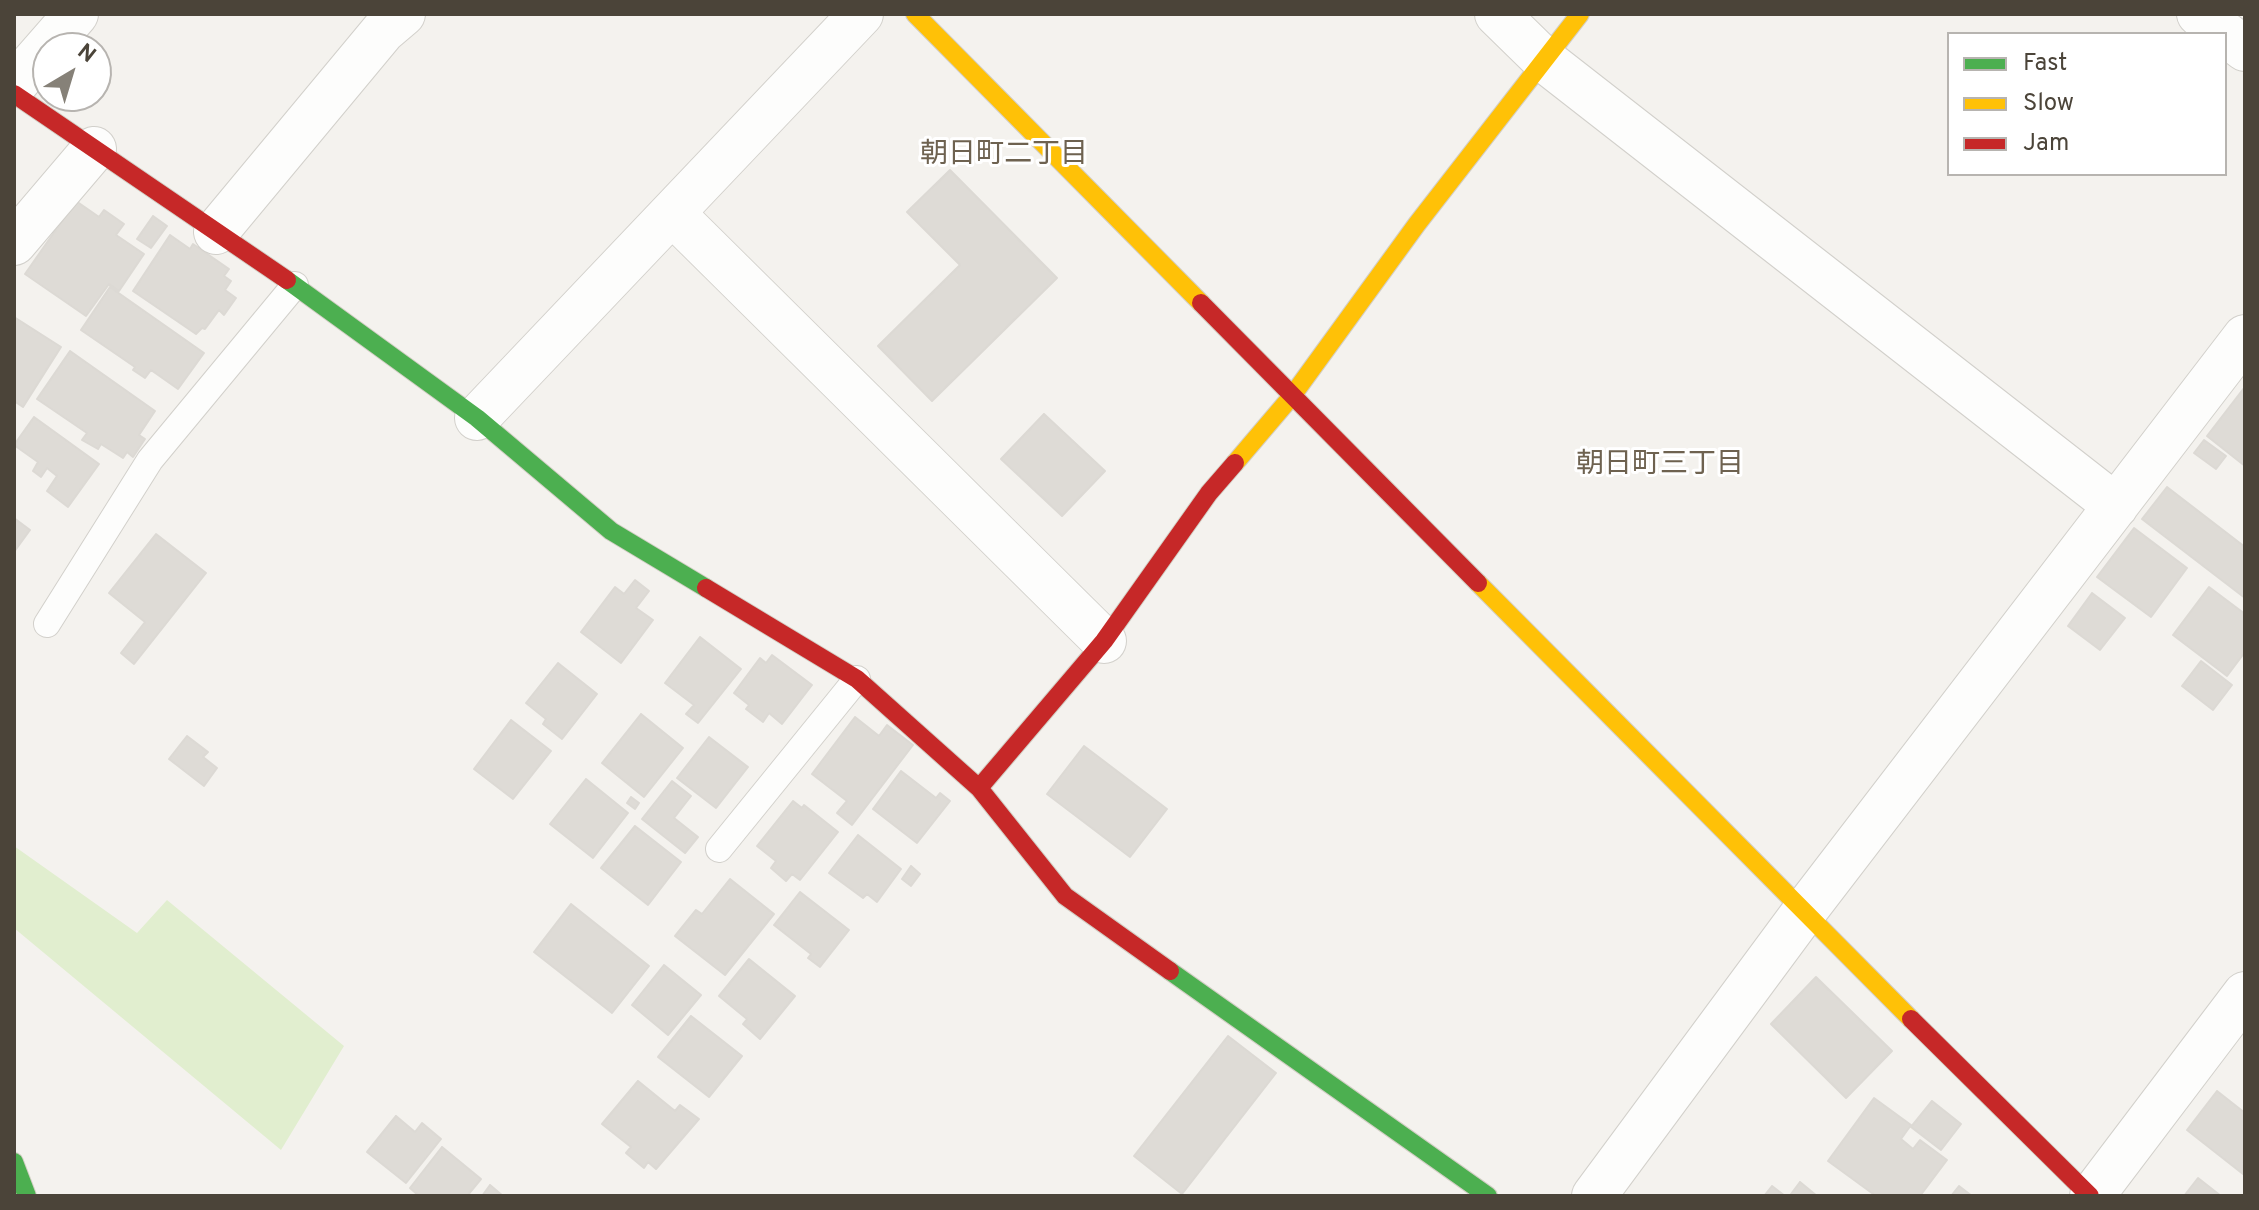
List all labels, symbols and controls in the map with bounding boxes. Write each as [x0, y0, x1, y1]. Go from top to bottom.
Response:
north arrow [32, 32, 112, 112]
legend [1947, 32, 2227, 176]
text: N [71, 39, 100, 70]
text: Fast [2023, 49, 2067, 79]
text: Slow [2023, 89, 2074, 119]
text: Jam [2023, 129, 2069, 159]
district label: 朝日町二丁目 [920, 139, 1088, 173]
district label: 朝日町三丁目 [1576, 449, 1744, 483]

